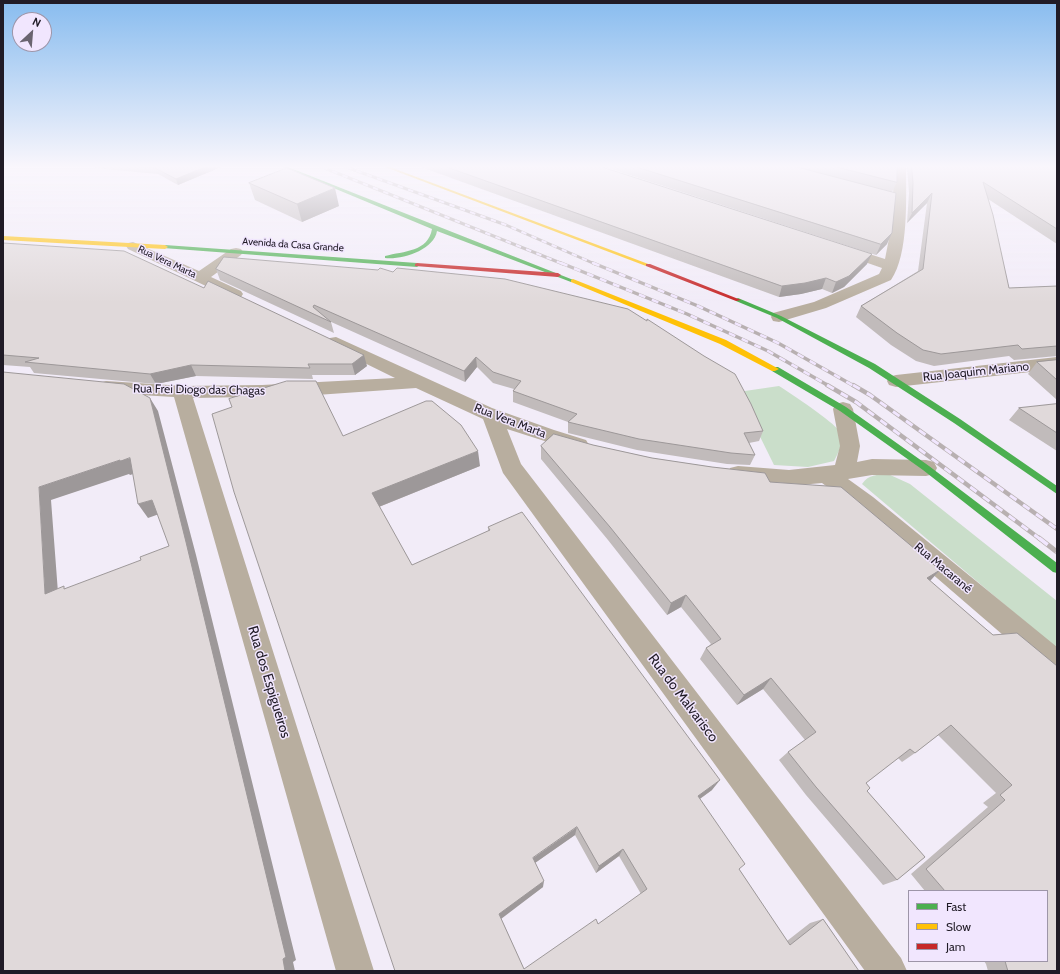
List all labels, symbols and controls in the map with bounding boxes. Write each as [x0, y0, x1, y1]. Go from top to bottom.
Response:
north arrow [12, 12, 52, 52]
text: N [30, 14, 43, 30]
street label: Avenida da Casa Grande [242, 235, 344, 255]
street label: Rua Vera Marta [136, 243, 198, 281]
street label: Rua Joaquim Mariano [922, 359, 1030, 385]
street label: Rua Frei Diogo das Chagas [133, 382, 265, 398]
street label: Rua Vera Marta [472, 401, 548, 441]
street label: Rua Macarané [911, 540, 975, 596]
street label: Rua dos Espigueiros [244, 624, 294, 740]
street label: Rua do Malvarisco [644, 651, 722, 745]
legend [908, 890, 1048, 962]
text: Fast [946, 899, 966, 914]
text: Slow [946, 919, 971, 934]
text: Jam [946, 939, 965, 954]

